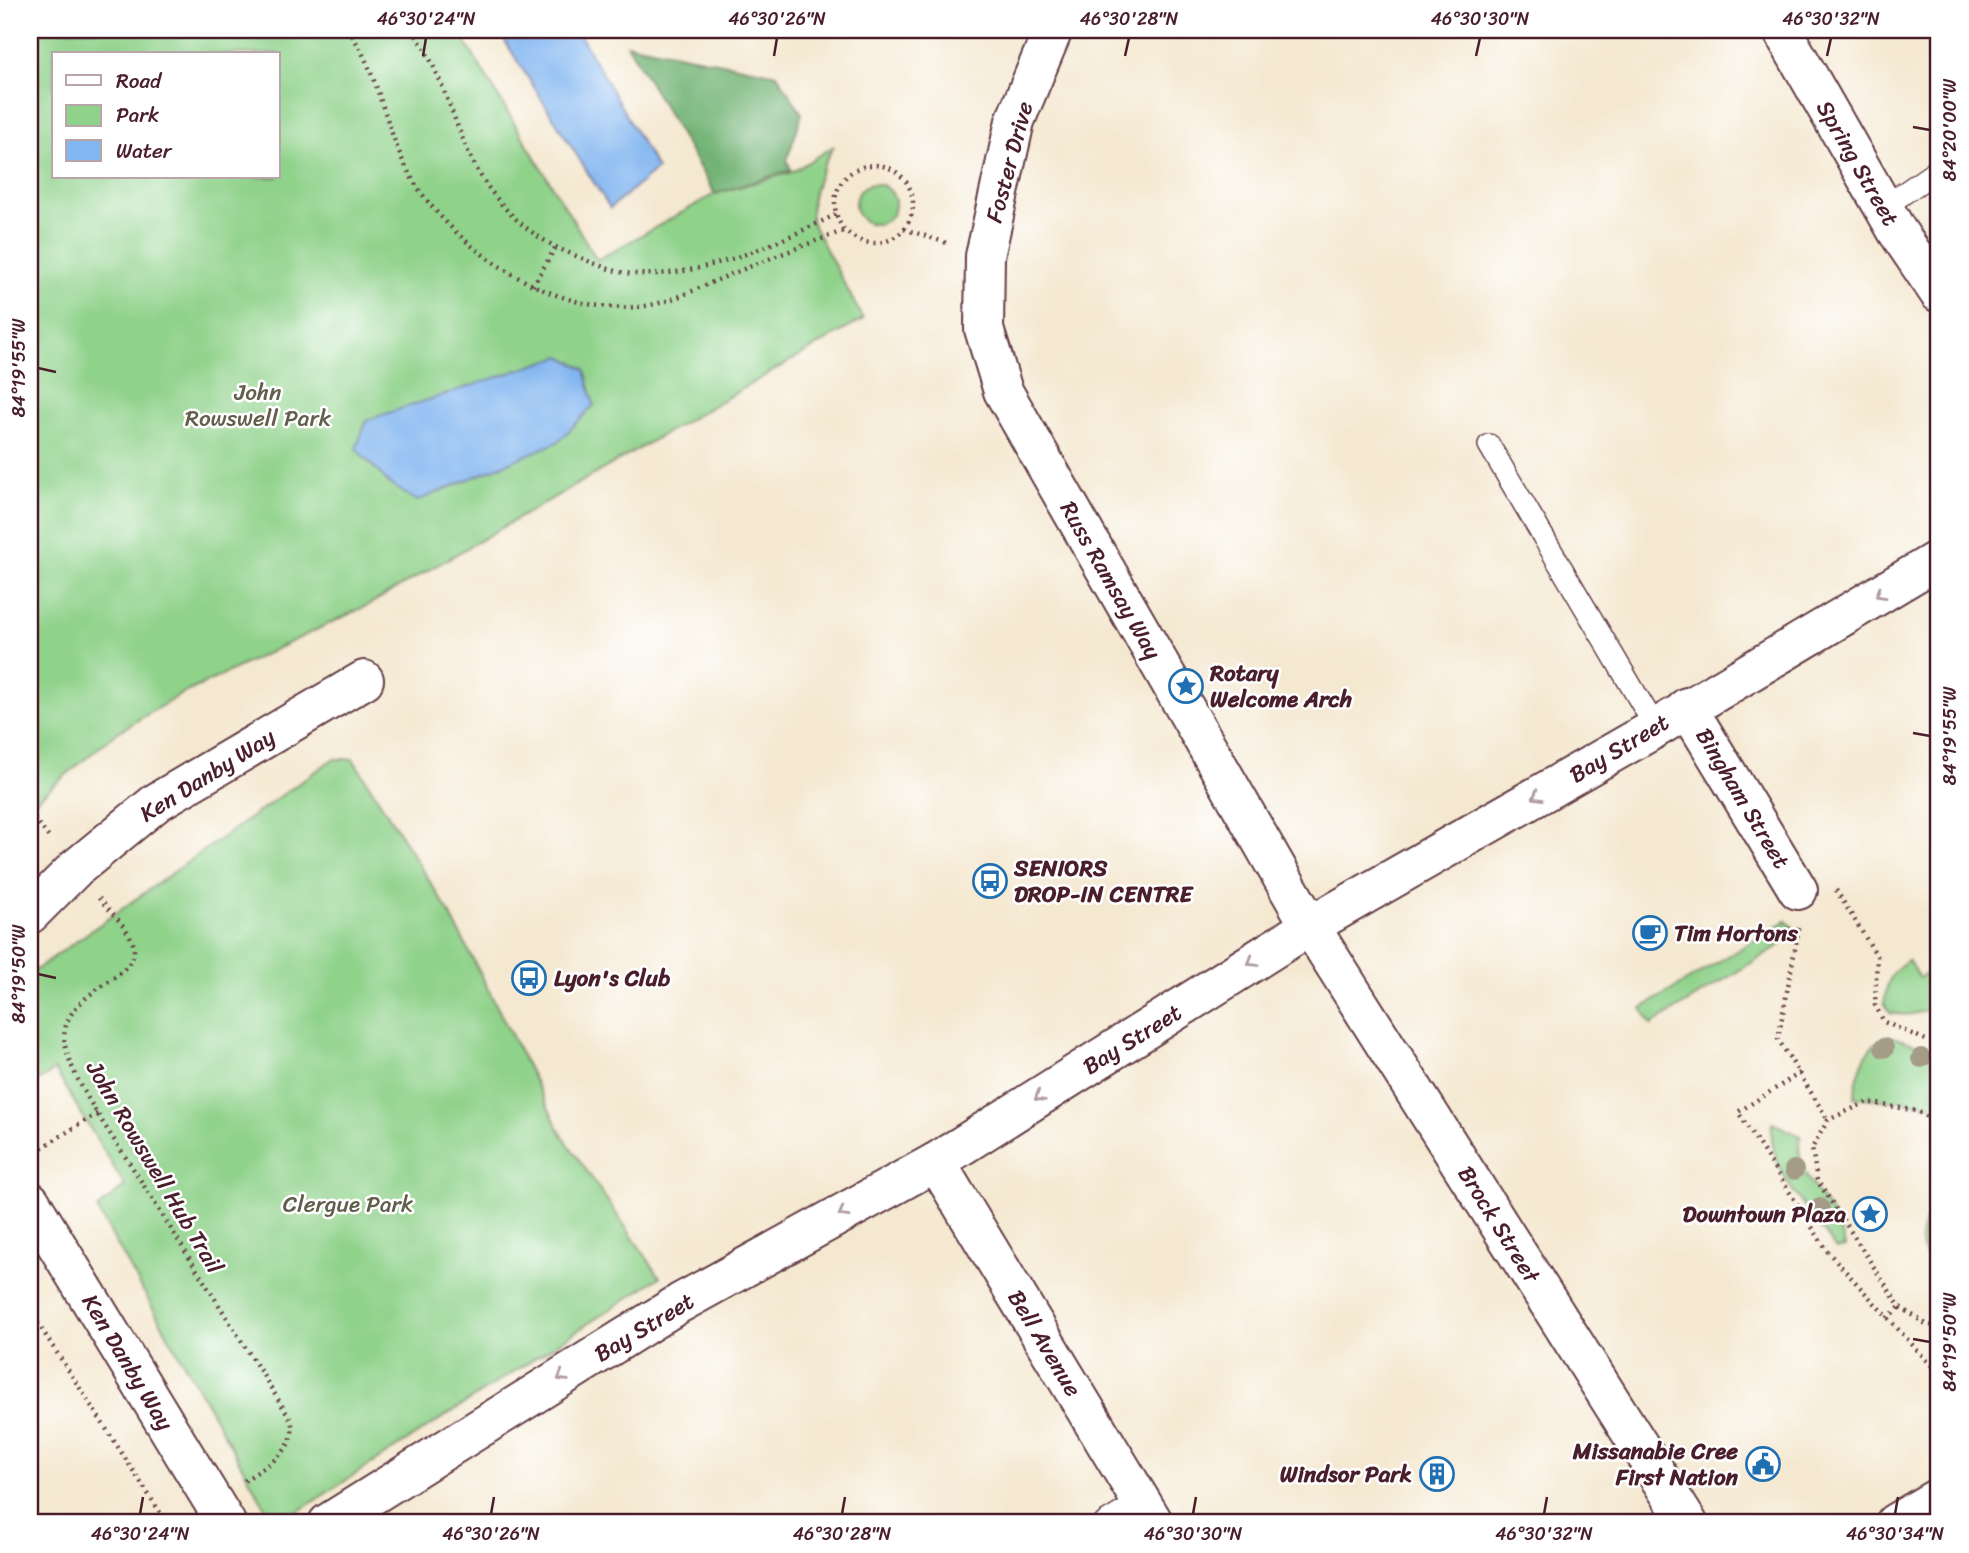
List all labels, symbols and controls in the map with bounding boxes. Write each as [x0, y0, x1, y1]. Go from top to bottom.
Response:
text: 46°30'24"N [377, 3, 476, 35]
text: 46°30'26"N [728, 3, 826, 35]
text: 46°30'28"N [1080, 3, 1179, 35]
text: 46°30'30"N [1431, 3, 1530, 35]
text: 46°30'32"N [1782, 3, 1880, 35]
legend [52, 52, 280, 178]
text: Road [116, 62, 163, 100]
text: 84°20'00"W [1934, 78, 1966, 181]
street label: Spring Street [1805, 92, 1910, 234]
text: Park [116, 96, 159, 134]
street label: Foster Drive [974, 97, 1045, 227]
text: Water [116, 132, 173, 170]
text: 84°19'55"W [3, 318, 35, 417]
park label: John Rowswell Park [185, 372, 332, 439]
street label: Russ Ramsay Way [1048, 493, 1173, 668]
one-way arrow [1875, 585, 1888, 598]
place label: Rotary Welcome Arch [1209, 653, 1352, 720]
place icon: Rotary Welcome Arch [1167, 667, 1205, 705]
text: 84°19'55"W [1934, 686, 1966, 785]
street label: Bay Street [1561, 702, 1677, 795]
street label: Ken Danby Way [131, 717, 283, 834]
street label: Bingham Street [1684, 720, 1801, 877]
one-way arrow [1531, 788, 1544, 801]
place label: SENIORS DROP-IN CENTRE [1013, 848, 1195, 915]
bus stop icon: SENIORS DROP-IN CENTRE [971, 862, 1009, 900]
place label: Tim Hortons [1674, 913, 1798, 954]
cafe icon: Tim Hortons [1631, 914, 1669, 952]
text: 84°19'50"W [3, 923, 35, 1024]
one-way arrow [1247, 954, 1260, 967]
place label: Lyon's Club [554, 958, 670, 999]
bus stop icon: Lyon's Club [510, 959, 548, 997]
street label: Bay Street [1074, 993, 1190, 1086]
street label: John Rowswell Hub Trail [74, 1052, 235, 1282]
one-way arrow [1034, 1089, 1047, 1102]
street label: Brock Street [1446, 1157, 1552, 1293]
park label: Clergue Park [283, 1184, 413, 1225]
place label: Downtown Plaza [1683, 1194, 1846, 1235]
place icon: Downtown Plaza [1851, 1195, 1889, 1233]
one-way arrow [838, 1205, 851, 1219]
street label: Bay Street [586, 1281, 702, 1374]
street label: Bell Avenue [996, 1281, 1093, 1405]
street label: Ken Danby Way [70, 1286, 185, 1439]
text: 84°19'50"W [1934, 1291, 1966, 1392]
one-way arrow [557, 1368, 570, 1381]
place label: Missanabie Cree First Nation [1572, 1431, 1739, 1498]
public building icon: Missanabie Cree First Nation [1744, 1445, 1782, 1483]
place label: Windsor Park [1280, 1454, 1412, 1495]
building icon: Windsor Park [1418, 1455, 1456, 1493]
text: 46°30'24"N [91, 1518, 190, 1550]
text: 46°30'26"N [442, 1518, 540, 1550]
text: 46°30'28"N [793, 1518, 892, 1550]
text: 46°30'30"N [1144, 1518, 1243, 1550]
text: 46°30'32"N [1495, 1518, 1593, 1550]
text: 46°30'34"N [1846, 1518, 1945, 1550]

